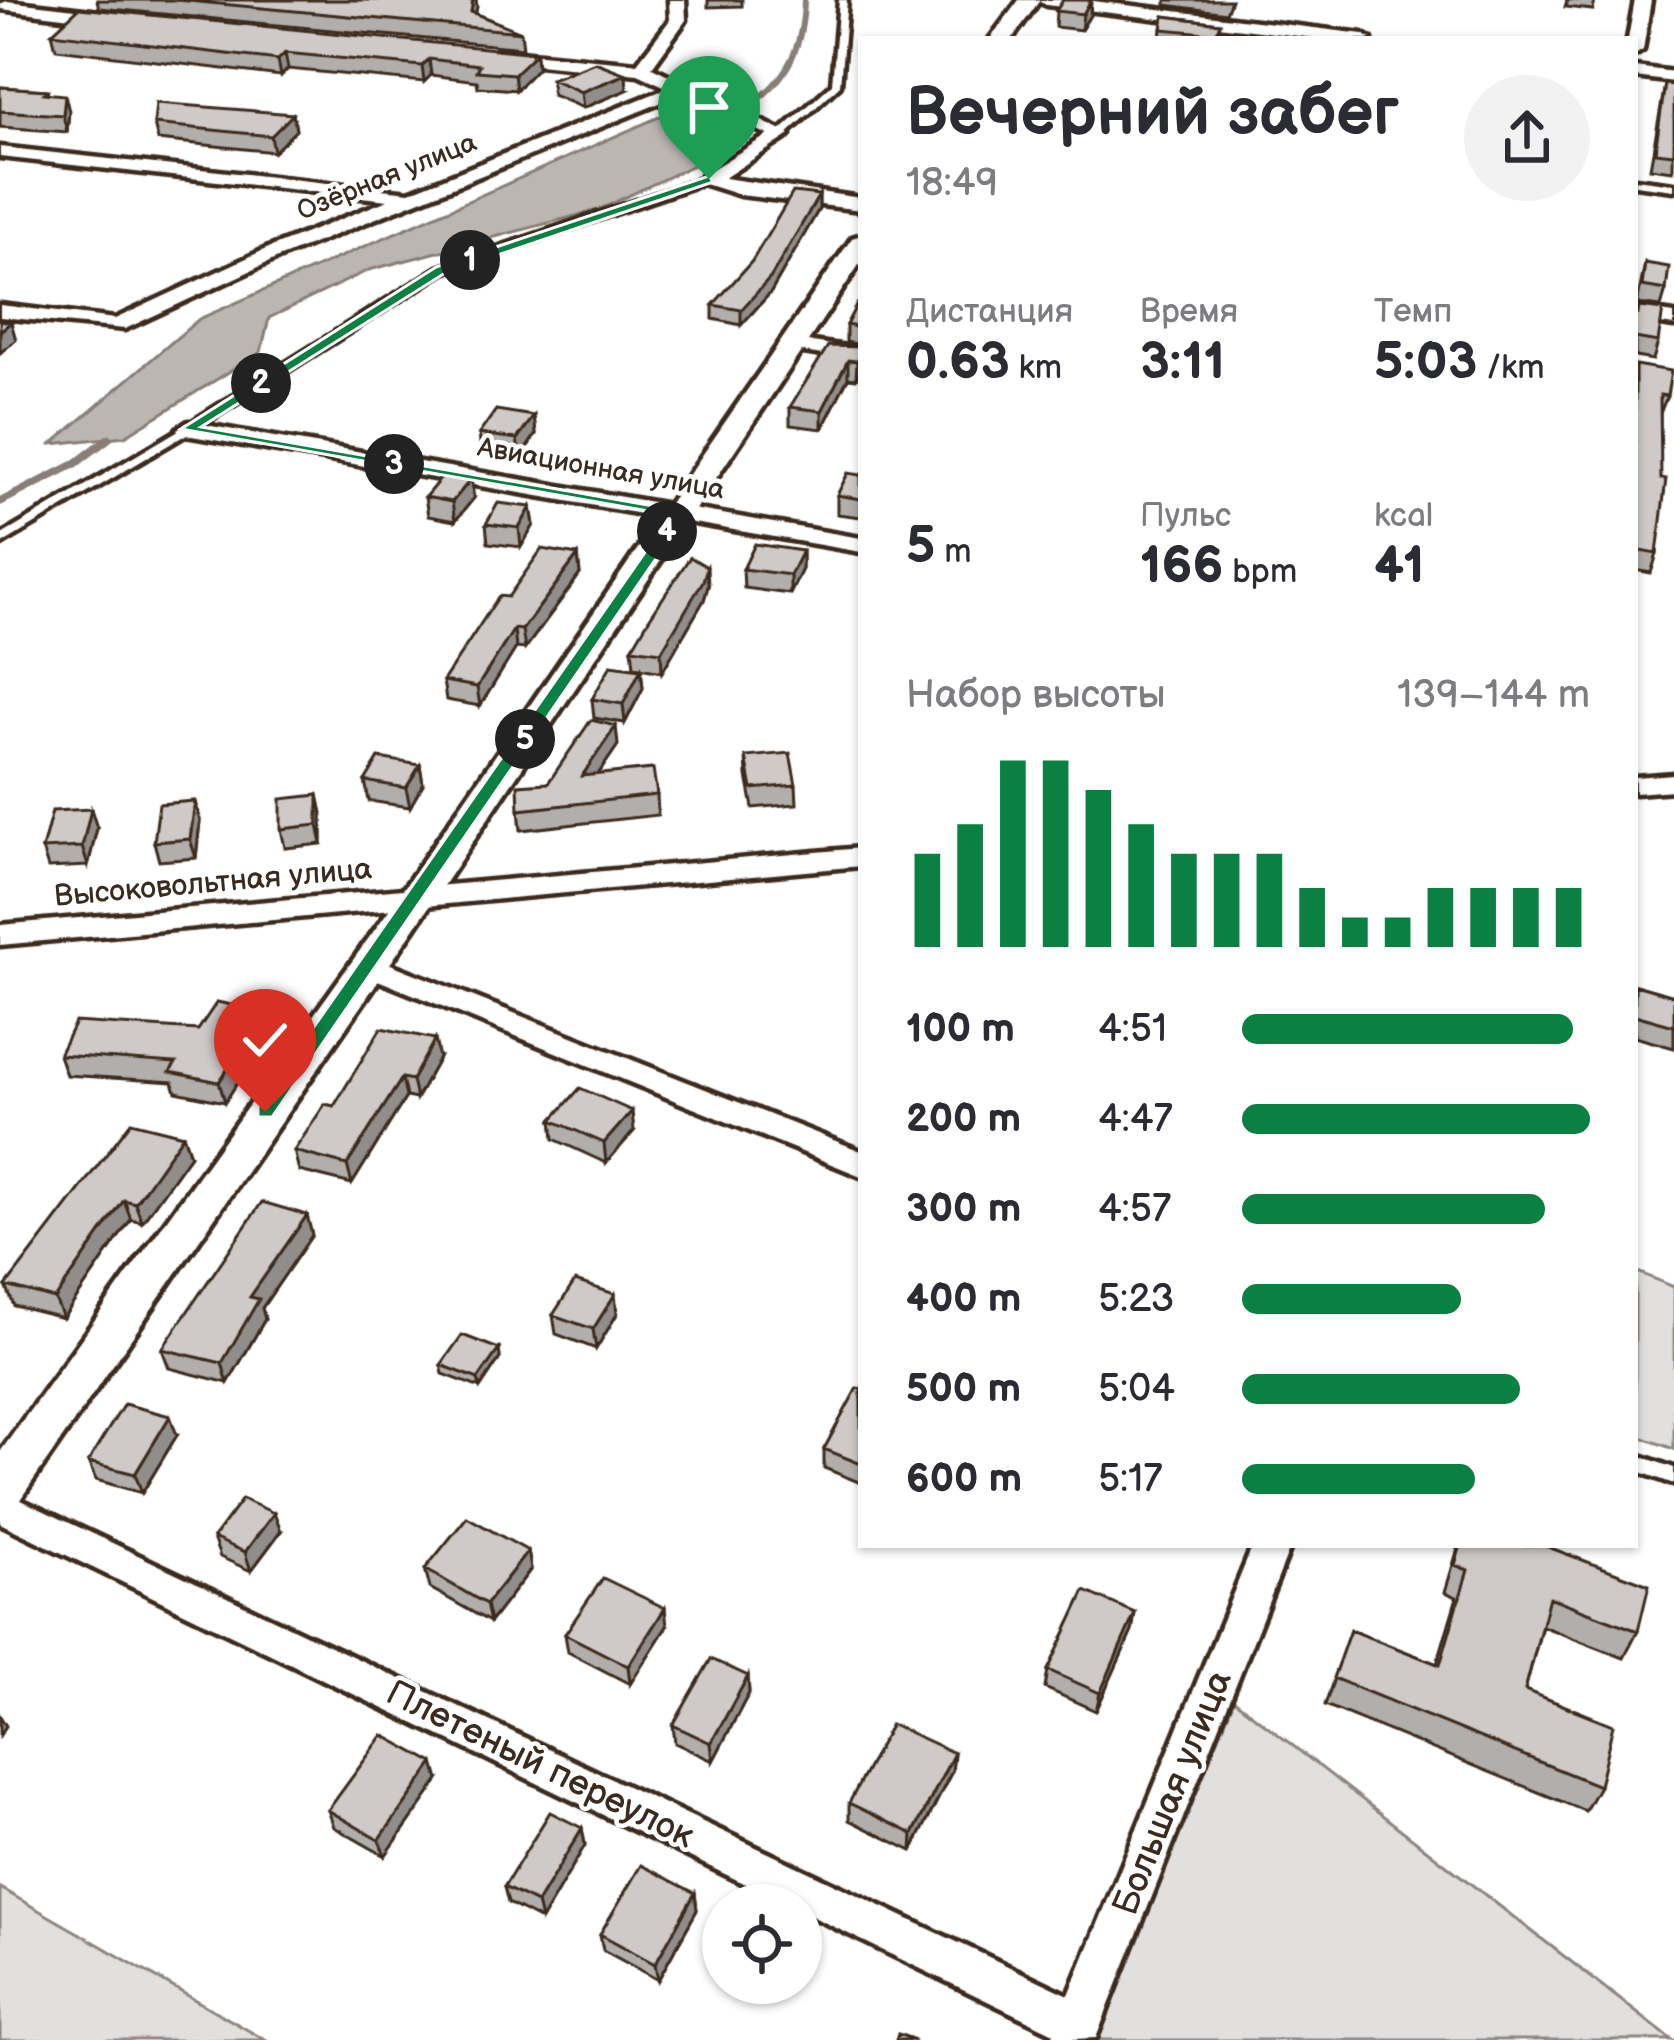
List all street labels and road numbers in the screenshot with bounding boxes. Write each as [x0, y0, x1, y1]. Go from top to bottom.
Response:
street label: Озёрная улица [293, 126, 481, 228]
street label: Авиационная улица [474, 431, 727, 506]
street label: Высоковольтная улица [53, 851, 374, 915]
street label: Большая улица [1104, 1664, 1242, 1922]
street label: Плетеный переулок [379, 1672, 701, 1858]

